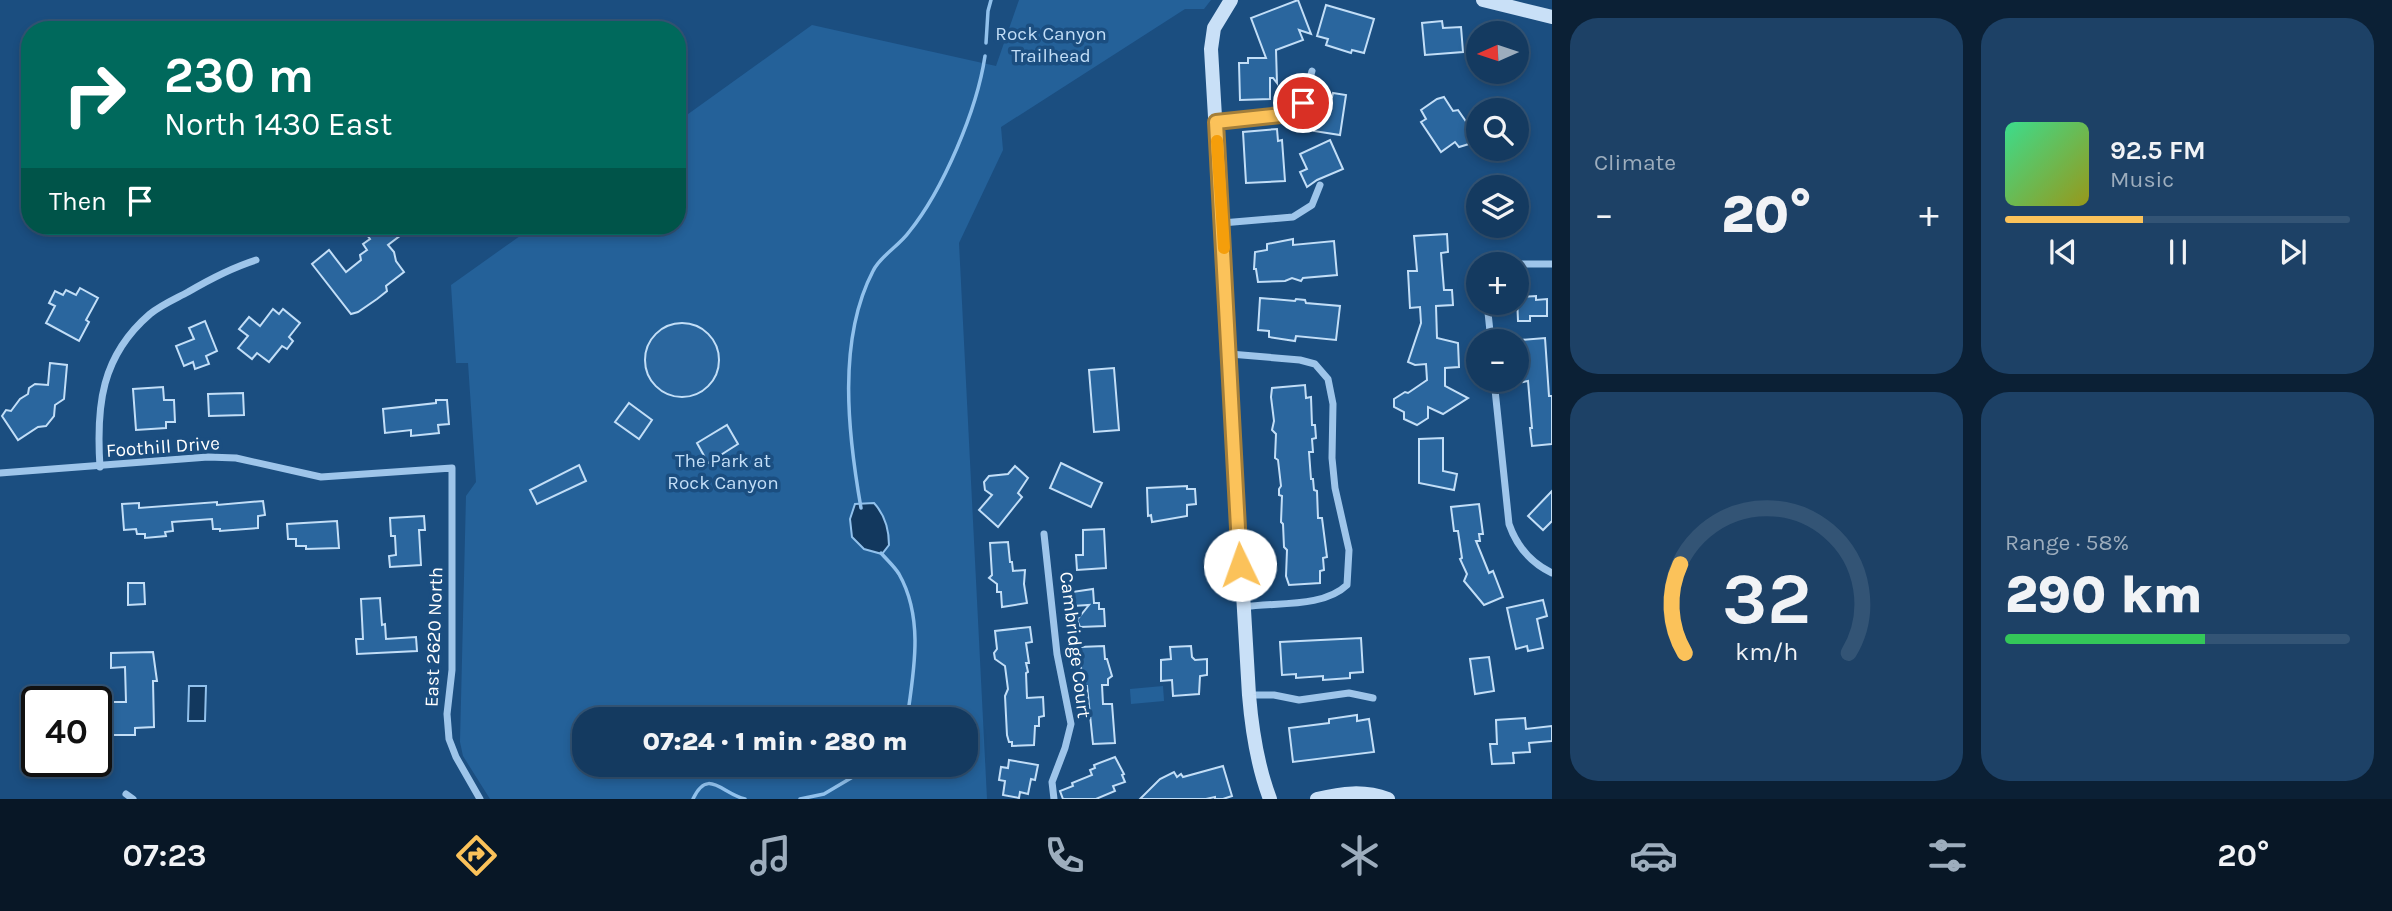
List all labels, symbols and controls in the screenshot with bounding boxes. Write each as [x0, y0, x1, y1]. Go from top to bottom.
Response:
north arrow [1466, 21, 1530, 84]
map controls [1466, 21, 1529, 392]
park label: Rock Canyon Trailhead [995, 23, 1107, 67]
text: 230 m [164, 47, 314, 104]
icon: right [49, 49, 140, 140]
pin [1273, 73, 1333, 133]
icon: arrive [1284, 84, 1322, 122]
button: search [1466, 98, 1529, 161]
text: North 1430 East [164, 106, 392, 143]
text: 92.5 FM [2110, 135, 2206, 166]
text: Climate [1594, 149, 1676, 176]
text: Music [2110, 166, 2174, 193]
button: layers [1466, 175, 1529, 238]
icon: arrive [121, 182, 159, 220]
text: 20° [1721, 184, 1812, 245]
text: Then [49, 186, 107, 217]
text: − [1594, 192, 1614, 237]
text: + [1919, 192, 1939, 237]
icon: previous [2044, 233, 2082, 271]
icon: pause [2159, 233, 2197, 271]
icon: next [2274, 233, 2312, 271]
button: + [1466, 252, 1529, 315]
button: − [1466, 329, 1529, 392]
street label: Foothill Drive [105, 432, 221, 462]
park label: The Park at Rock Canyon [667, 450, 779, 494]
position arrow [1203, 528, 1277, 602]
text: Range · 58% [2005, 529, 2129, 556]
text: 32 [1722, 556, 1811, 641]
text: 290 km [2005, 564, 2203, 625]
street label: East 2620 North [421, 566, 447, 708]
street label: Cambridge Court [1055, 570, 1095, 720]
text: km/h [1735, 636, 1798, 665]
speed limit sign: 40 [21, 686, 112, 777]
text: 07:24 · 1 min · 280 m [642, 726, 908, 757]
icon: directions [452, 831, 501, 880]
icon: music [746, 831, 795, 880]
icon: phone [1040, 831, 1089, 880]
icon: climate [1335, 831, 1384, 880]
icon: car [1629, 831, 1678, 880]
icon: filters [1923, 831, 1972, 880]
text: 07:23 [123, 837, 207, 874]
text: 20° [2217, 837, 2269, 874]

